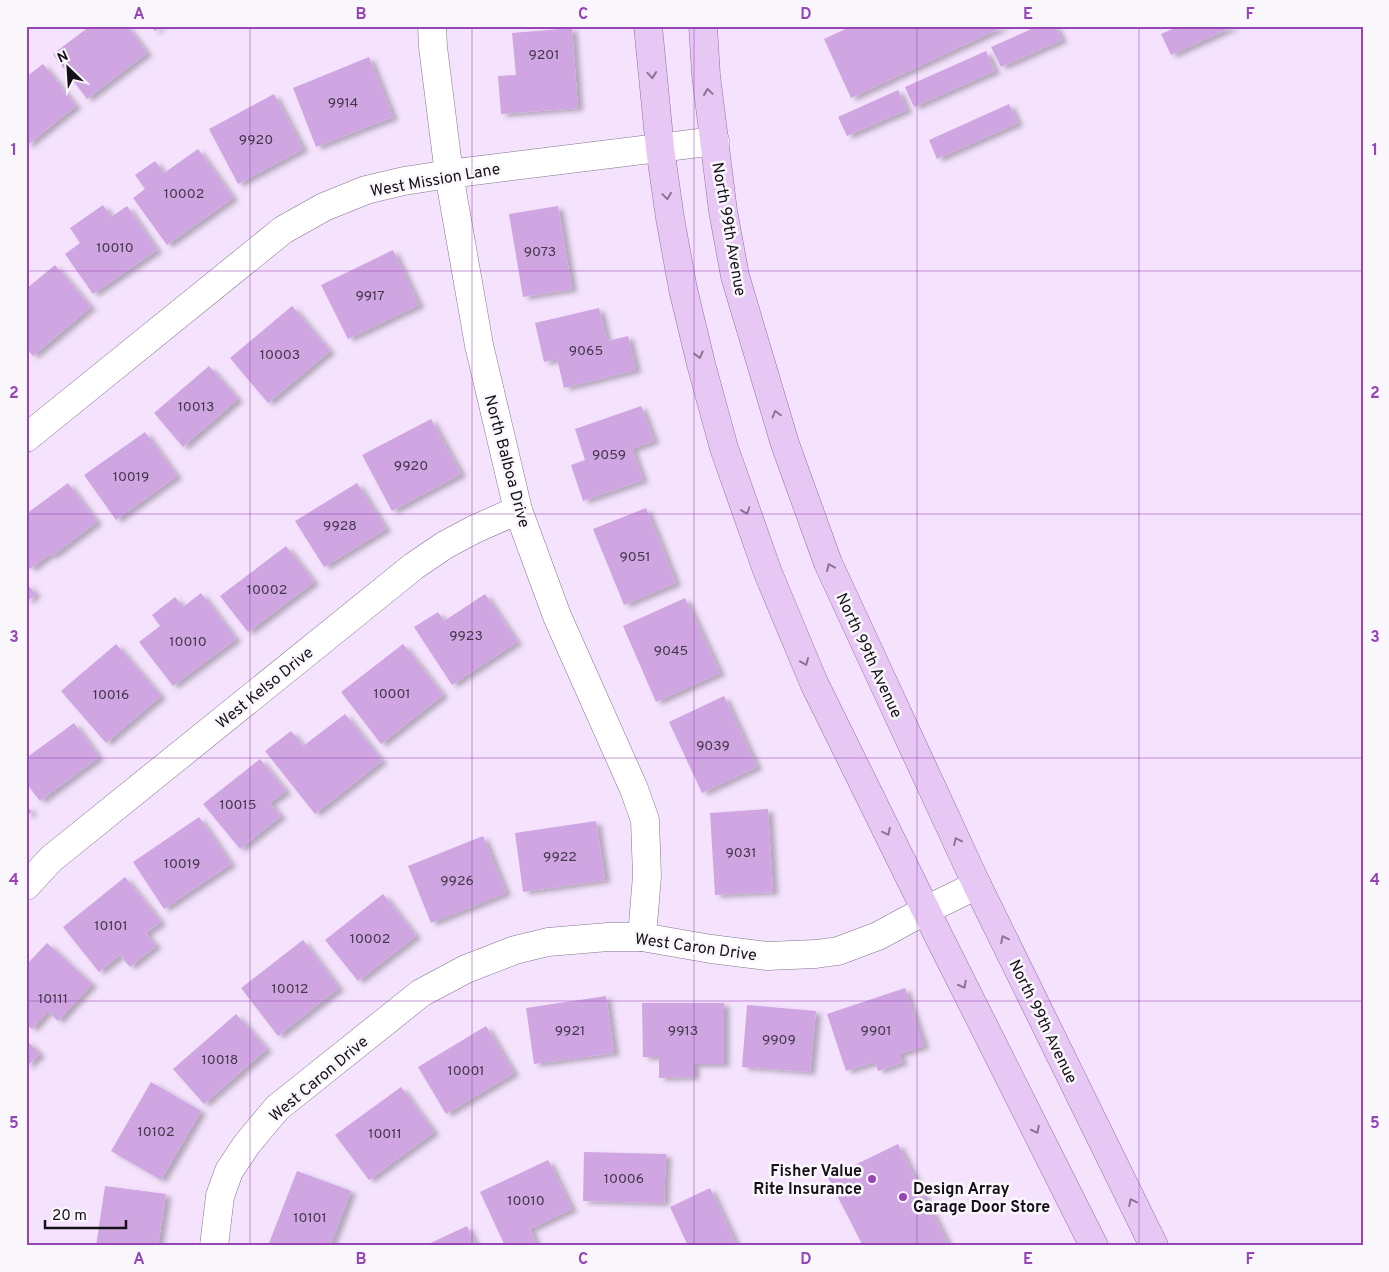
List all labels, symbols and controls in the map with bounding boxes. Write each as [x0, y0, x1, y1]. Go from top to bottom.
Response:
text: A [133, 5, 145, 25]
text: B [355, 5, 367, 25]
text: C [578, 5, 588, 25]
text: D [800, 5, 812, 25]
text: E [1023, 5, 1033, 25]
text: F [1245, 5, 1255, 25]
north arrow [42, 42, 92, 92]
house number: 9201 [528, 47, 560, 64]
text: N [55, 48, 71, 67]
one-way arrow [646, 71, 657, 79]
one-way arrow [703, 88, 714, 96]
house number: 9914 [328, 95, 358, 112]
house number: 9920 [239, 132, 273, 149]
text: 1 [11, 141, 17, 161]
text: 1 [1372, 141, 1378, 161]
street label: West Mission Lane [369, 160, 502, 202]
street label: North 99th Avenue [706, 161, 750, 298]
house number: 10002 [164, 186, 204, 203]
one-way arrow [661, 192, 671, 200]
house number: 10010 [96, 240, 134, 257]
house number: 9073 [524, 244, 556, 261]
house number: 9917 [355, 288, 385, 305]
house number: 9065 [569, 343, 603, 360]
house number: 10003 [260, 347, 300, 364]
one-way arrow [693, 351, 704, 360]
text: 2 [9, 384, 19, 404]
text: 2 [1370, 384, 1380, 404]
street label: North Balboa Drive [479, 393, 533, 530]
house number: 10013 [178, 399, 214, 416]
one-way arrow [771, 410, 781, 418]
house number: 9059 [592, 447, 626, 464]
house number: 9920 [394, 458, 428, 475]
house number: 10019 [113, 469, 149, 486]
one-way arrow [740, 506, 750, 514]
house number: 9928 [323, 518, 357, 535]
house number: 9051 [619, 549, 651, 566]
one-way arrow [825, 563, 836, 572]
house number: 10002 [247, 582, 287, 599]
street label: North 99th Avenue [830, 590, 906, 722]
text: 3 [9, 628, 19, 648]
house number: 9923 [449, 628, 483, 645]
text: 3 [1370, 628, 1380, 648]
house number: 10010 [169, 634, 207, 651]
street label: West Kelso Drive [212, 643, 318, 734]
house number: 9045 [654, 643, 688, 660]
one-way arrow [799, 657, 810, 666]
house number: 10001 [373, 686, 411, 703]
house number: 10016 [93, 687, 129, 704]
house number: 9039 [696, 738, 730, 755]
house number: 10015 [219, 797, 257, 814]
one-way arrow [881, 827, 891, 836]
one-way arrow [952, 837, 963, 846]
house number: 9031 [726, 845, 756, 862]
house number: 9922 [543, 849, 577, 866]
house number: 10019 [164, 856, 200, 873]
text: 4 [9, 871, 19, 891]
text: 4 [1370, 871, 1380, 891]
house number: 9926 [440, 873, 474, 890]
house number: 10101 [94, 918, 128, 935]
street label: West Caron Drive [633, 930, 758, 966]
house number: 10002 [350, 931, 390, 948]
one-way arrow [1000, 935, 1010, 944]
street label: North 99th Avenue [1003, 957, 1081, 1087]
one-way arrow [957, 980, 967, 989]
house number: 10012 [272, 981, 308, 998]
house number: 10111 [38, 991, 68, 1008]
house number: 9921 [555, 1023, 585, 1040]
house number: 9913 [668, 1023, 698, 1040]
house number: 9901 [861, 1023, 891, 1040]
street label: West Caron Drive [266, 1032, 373, 1127]
house number: 9909 [762, 1032, 796, 1049]
house number: 10018 [202, 1052, 238, 1069]
house number: 10001 [447, 1063, 485, 1080]
text: 5 [9, 1114, 19, 1134]
text: 5 [1370, 1114, 1380, 1134]
house number: 10102 [138, 1124, 175, 1141]
one-way arrow [1030, 1125, 1040, 1134]
house number: 10011 [368, 1126, 402, 1143]
place label: Fisher Value Rite Insurance [753, 1162, 862, 1200]
house number: 10006 [604, 1171, 644, 1188]
marker: Fisher Value Rite Insurance [866, 1173, 878, 1185]
place label: Design Array Garage Door Store [913, 1180, 1050, 1218]
marker: Design Array Garage Door Store [897, 1191, 909, 1203]
house number: 10010 [507, 1193, 545, 1210]
scale bar [45, 1197, 126, 1229]
one-way arrow [1128, 1198, 1139, 1207]
text: 20 m [52, 1207, 87, 1226]
house number: 10101 [293, 1210, 327, 1227]
text: A [133, 1250, 145, 1270]
text: B [355, 1250, 367, 1270]
text: C [578, 1250, 588, 1270]
text: D [800, 1250, 812, 1270]
text: E [1023, 1250, 1033, 1270]
text: F [1245, 1250, 1255, 1270]

